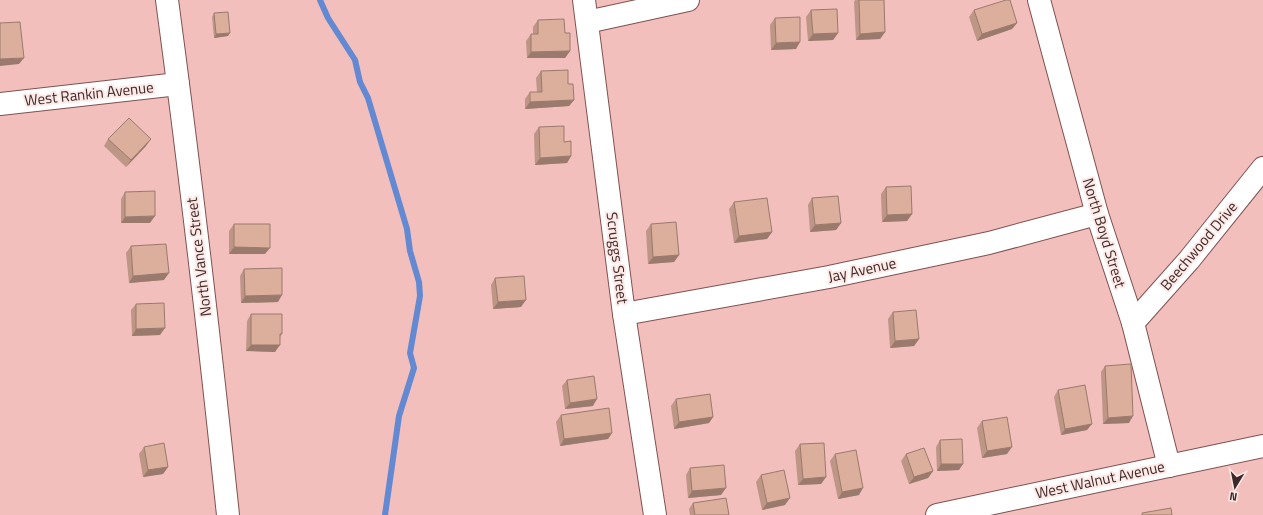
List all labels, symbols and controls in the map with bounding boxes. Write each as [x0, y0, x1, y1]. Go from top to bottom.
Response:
street label: West Rankin Avenue [23, 75, 155, 112]
street label: North Boyd Street [1077, 175, 1132, 291]
street label: North Vance Street [180, 196, 217, 318]
street label: Beechwood Drive [1154, 196, 1243, 295]
street label: Scruggs Street [600, 211, 635, 306]
street label: Jay Avenue [826, 251, 898, 288]
street label: West Walnut Avenue [1033, 455, 1167, 504]
north arrow [1215, 467, 1255, 507]
text: N [1228, 488, 1238, 505]

